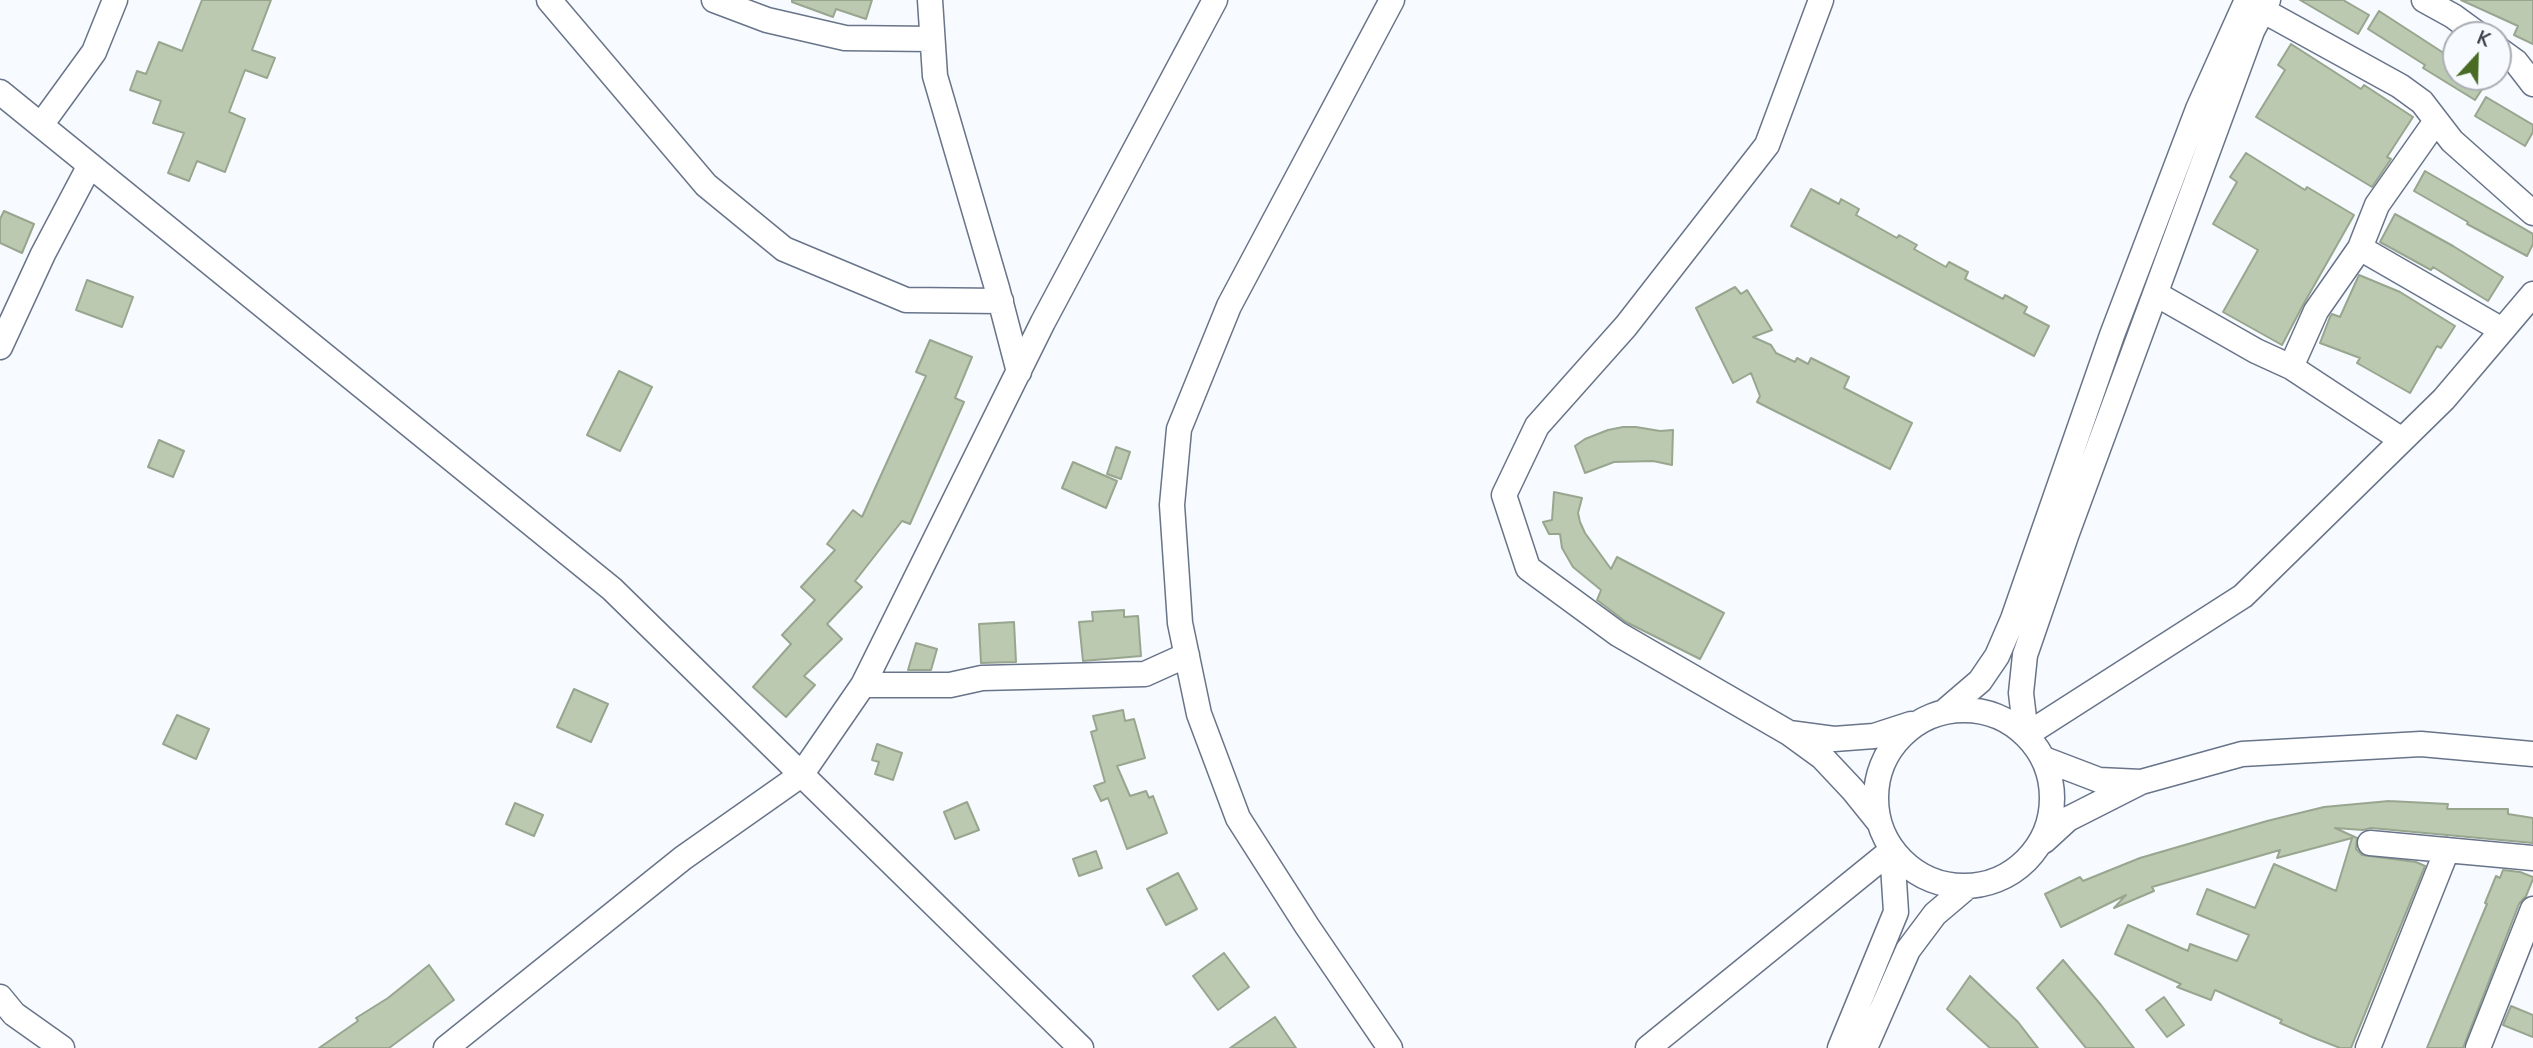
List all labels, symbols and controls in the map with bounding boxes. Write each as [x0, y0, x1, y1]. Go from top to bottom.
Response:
north arrow [2442, 21, 2512, 91]
text: K [2474, 24, 2495, 53]

